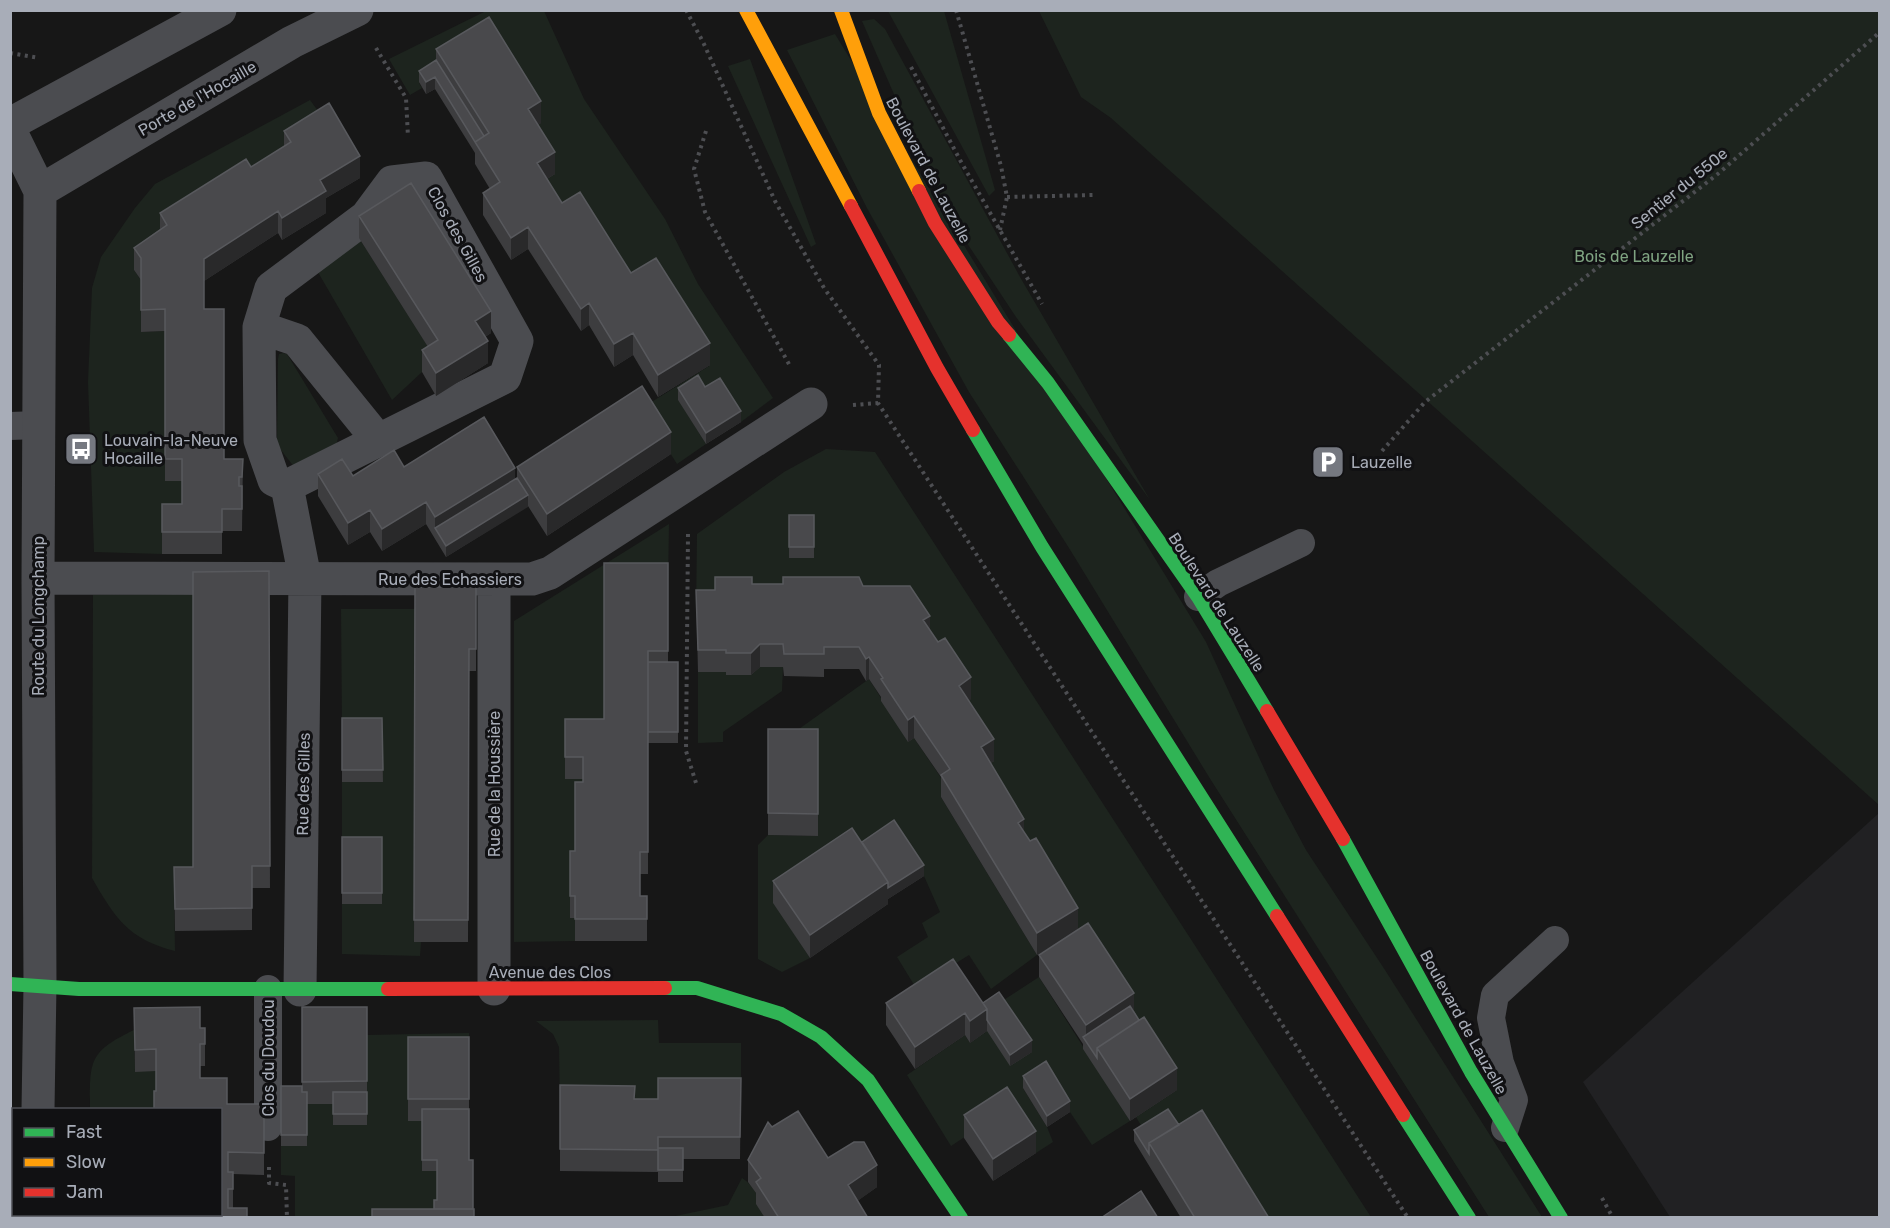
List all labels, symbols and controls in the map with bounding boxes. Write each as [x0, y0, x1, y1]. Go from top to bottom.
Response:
street label: Porte de l'Hocaille [135, 57, 260, 140]
street label: Boulevard de Lauzelle [882, 94, 975, 246]
street label: Sentier du 550e [1627, 144, 1731, 233]
street label: Clos des Gilles [424, 183, 492, 285]
park label: Bois de Lauzelle [1574, 247, 1694, 266]
bus stop icon: Louvain-la-Neuve Hocaille [63, 431, 99, 467]
place label: Louvain-la-Neuve Hocaille [104, 431, 238, 468]
parking icon: Lauzelle [1310, 444, 1346, 480]
place label: Lauzelle [1351, 453, 1412, 472]
street label: Boulevard de Lauzelle [1164, 529, 1269, 676]
street label: Route du Longchamp [29, 536, 48, 696]
street label: Rue des Echassiers [378, 570, 522, 589]
street label: Rue de la Houssière [485, 711, 504, 857]
street label: Rue des Gilles [293, 732, 314, 836]
street label: Boulevard de Lauzelle [1416, 947, 1511, 1098]
street label: Avenue des Clos [489, 963, 611, 982]
street label: Clos du Doudou [259, 999, 278, 1117]
legend [12, 1108, 222, 1216]
text: Fast [66, 1121, 102, 1143]
text: Slow [66, 1151, 106, 1173]
text: Jam [66, 1181, 103, 1203]

